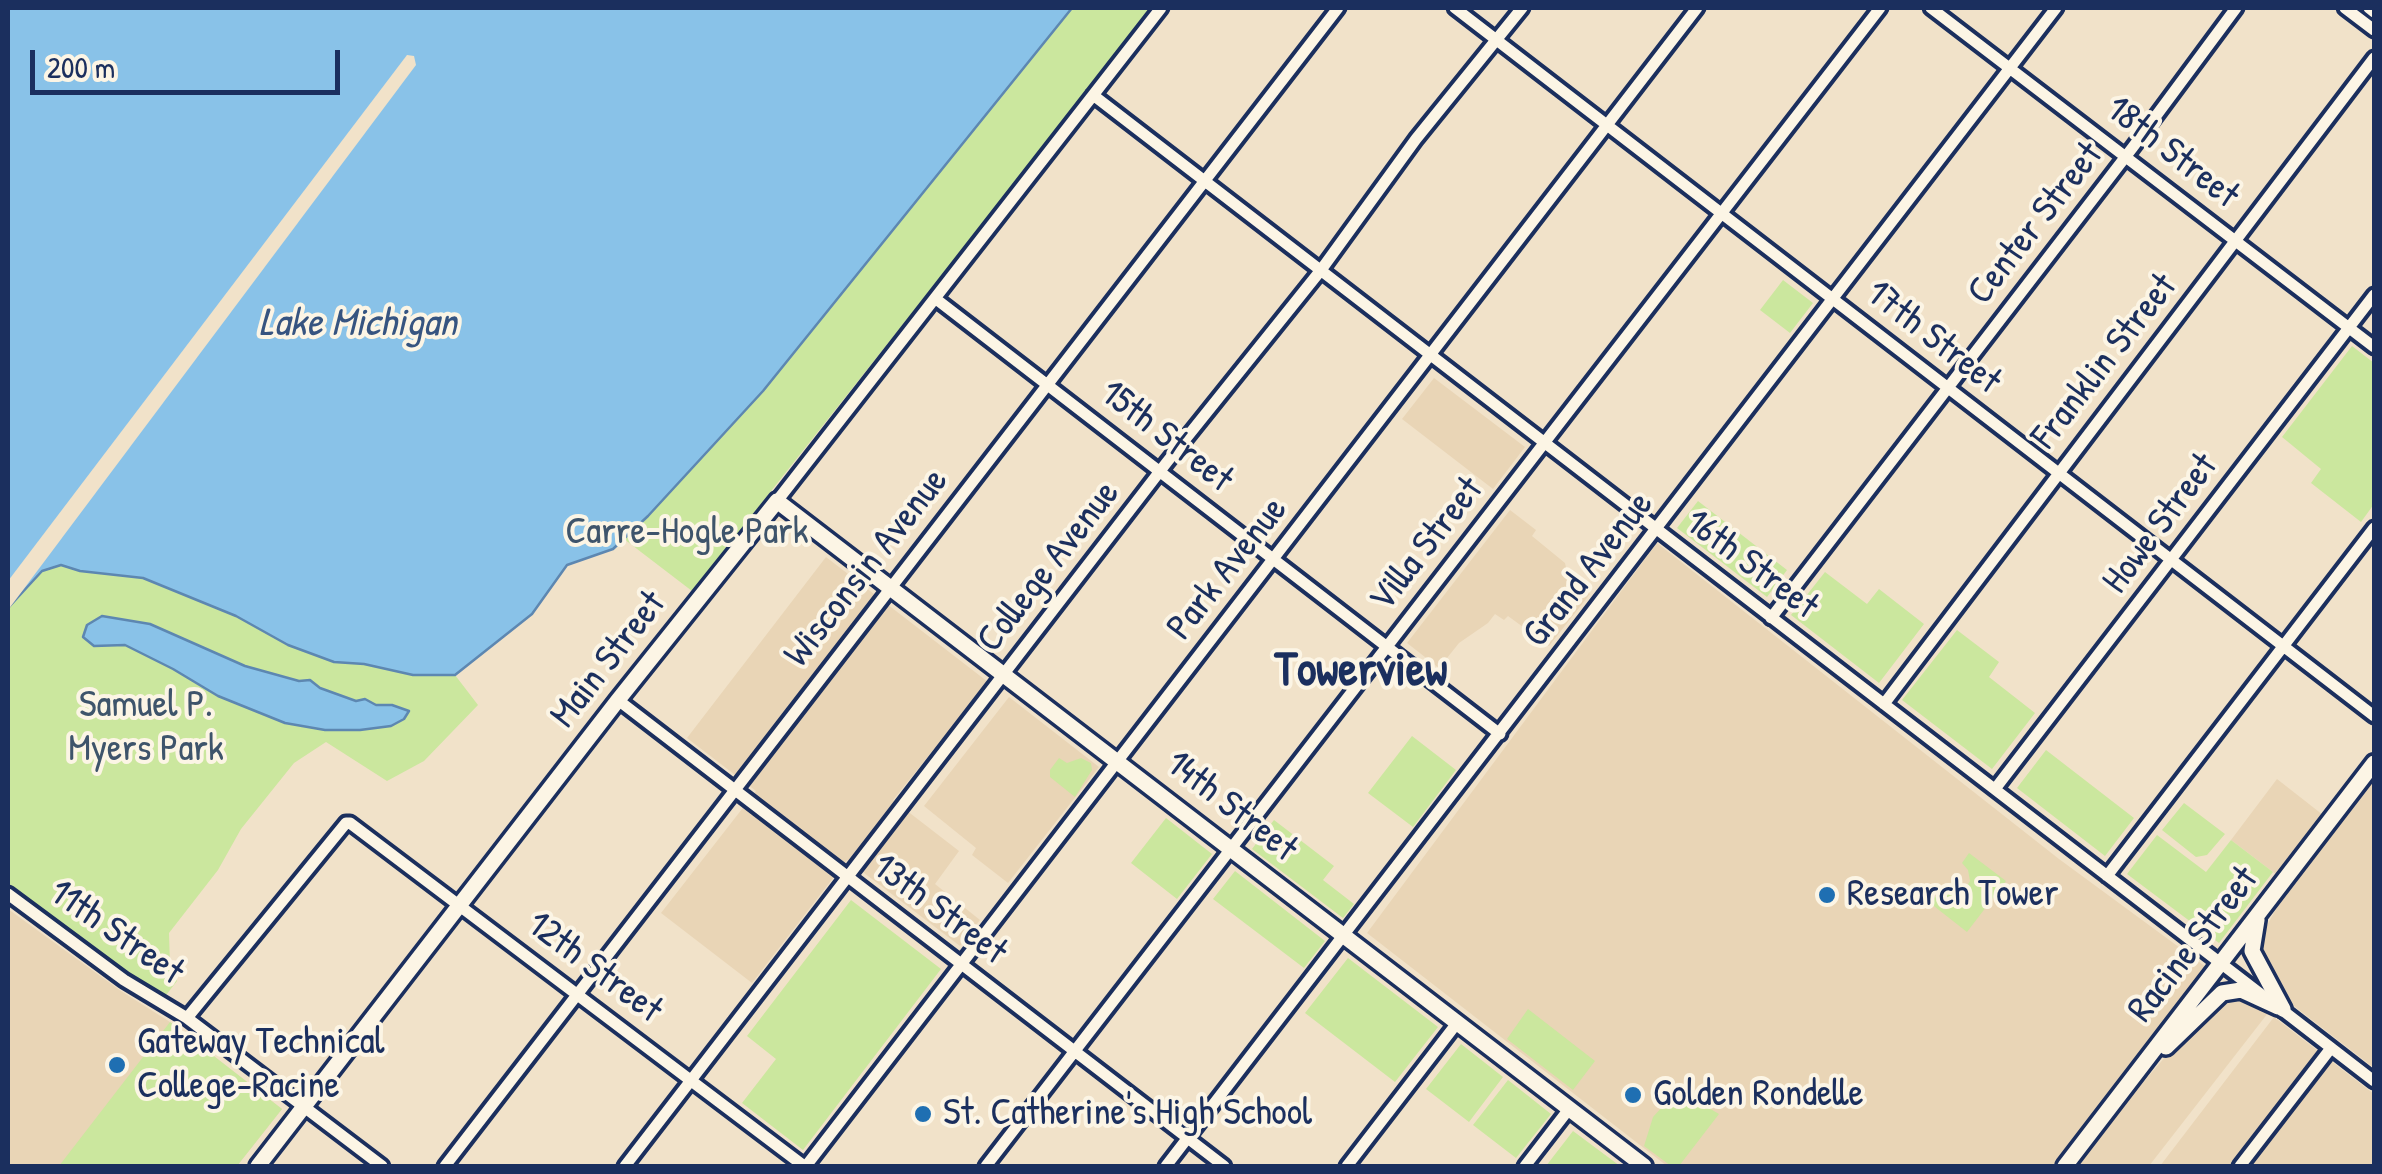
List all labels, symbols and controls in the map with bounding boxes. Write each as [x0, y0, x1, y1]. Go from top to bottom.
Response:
scale bar [35, 30, 345, 92]
text: 200 m [47, 47, 115, 87]
street label: 18th Street [2096, 87, 2248, 219]
street label: Center Street [1959, 134, 2113, 314]
street label: Franklin Street [2022, 265, 2188, 459]
street label: 17th Street [1856, 271, 2010, 405]
water label: Lake Michigan [259, 300, 457, 348]
street label: 15th Street [1090, 371, 1242, 503]
street label: Howe Street [2094, 445, 2228, 603]
street label: Wisconsin Avenue [775, 460, 959, 676]
street label: Villa Street [1360, 469, 1494, 621]
street label: College Avenue [968, 472, 1130, 662]
street label: Grand Avenue [1514, 483, 1664, 657]
street label: Park Avenue [1158, 489, 1298, 649]
street label: 16th Street [1675, 500, 1827, 630]
park label: Carre-Hogle Park [565, 510, 809, 556]
street label: Main Street [542, 583, 676, 737]
district label: Towerview [1275, 643, 1447, 701]
park label: Samuel P. Myers Park [68, 683, 224, 772]
street label: 14th Street [1156, 742, 1306, 872]
street label: 13th Street [863, 845, 1015, 975]
street label: Racine Street [2119, 858, 2269, 1032]
street label: 11th Street [40, 870, 192, 996]
place label: Research Tower [1847, 872, 2059, 918]
marker: Research Tower [1816, 884, 1838, 906]
street label: 12th Street [517, 902, 671, 1034]
place label: Gateway Technical College-Racine [137, 1020, 385, 1110]
marker: Gateway Technical College-Racine [106, 1054, 128, 1076]
place label: Golden Rondelle [1653, 1072, 1864, 1118]
marker: Golden Rondelle [1622, 1084, 1644, 1106]
place label: St. Catherine's High School [943, 1091, 1312, 1137]
marker: St. Catherine's High School [912, 1103, 934, 1125]

